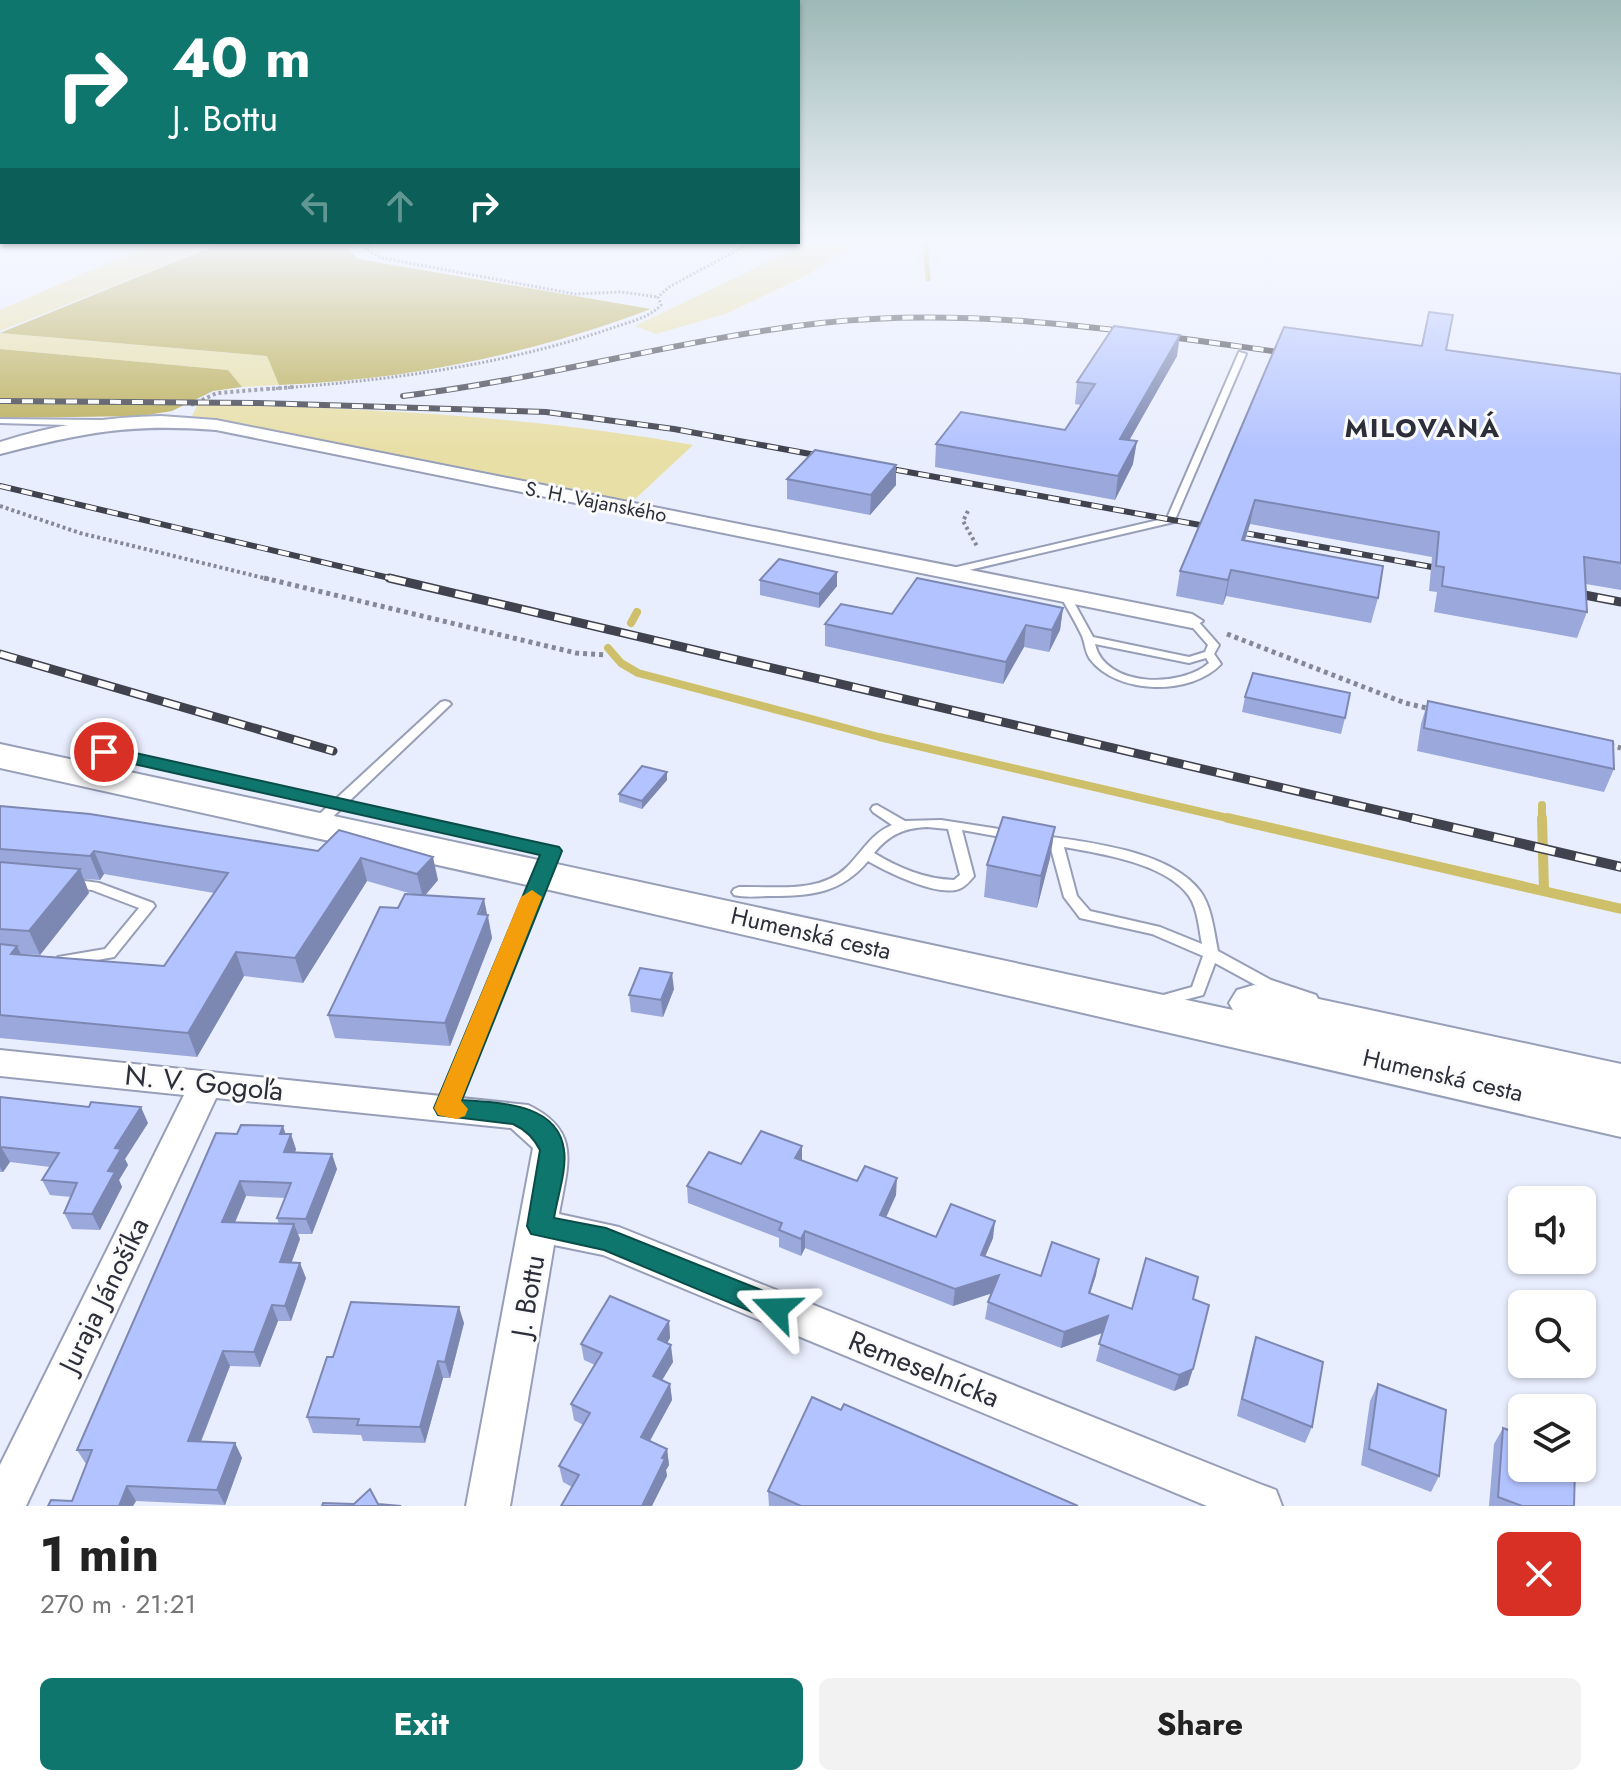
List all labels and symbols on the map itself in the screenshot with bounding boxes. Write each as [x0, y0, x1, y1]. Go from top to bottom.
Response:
district label: MILOVANÁ [1345, 409, 1501, 447]
street label: S. H. Vajanského [523, 474, 669, 530]
pin [70, 718, 138, 786]
street label: Humenská cesta [727, 898, 895, 968]
street label: Humenská cesta [1359, 1040, 1527, 1110]
street label: N. V. Gogoľa [123, 1054, 285, 1112]
street label: Juraja Jánošíka [47, 1211, 159, 1383]
street label: J. Bottu [500, 1252, 555, 1344]
position arrow [734, 1267, 818, 1351]
street label: Remeselnícka [842, 1320, 1006, 1418]

